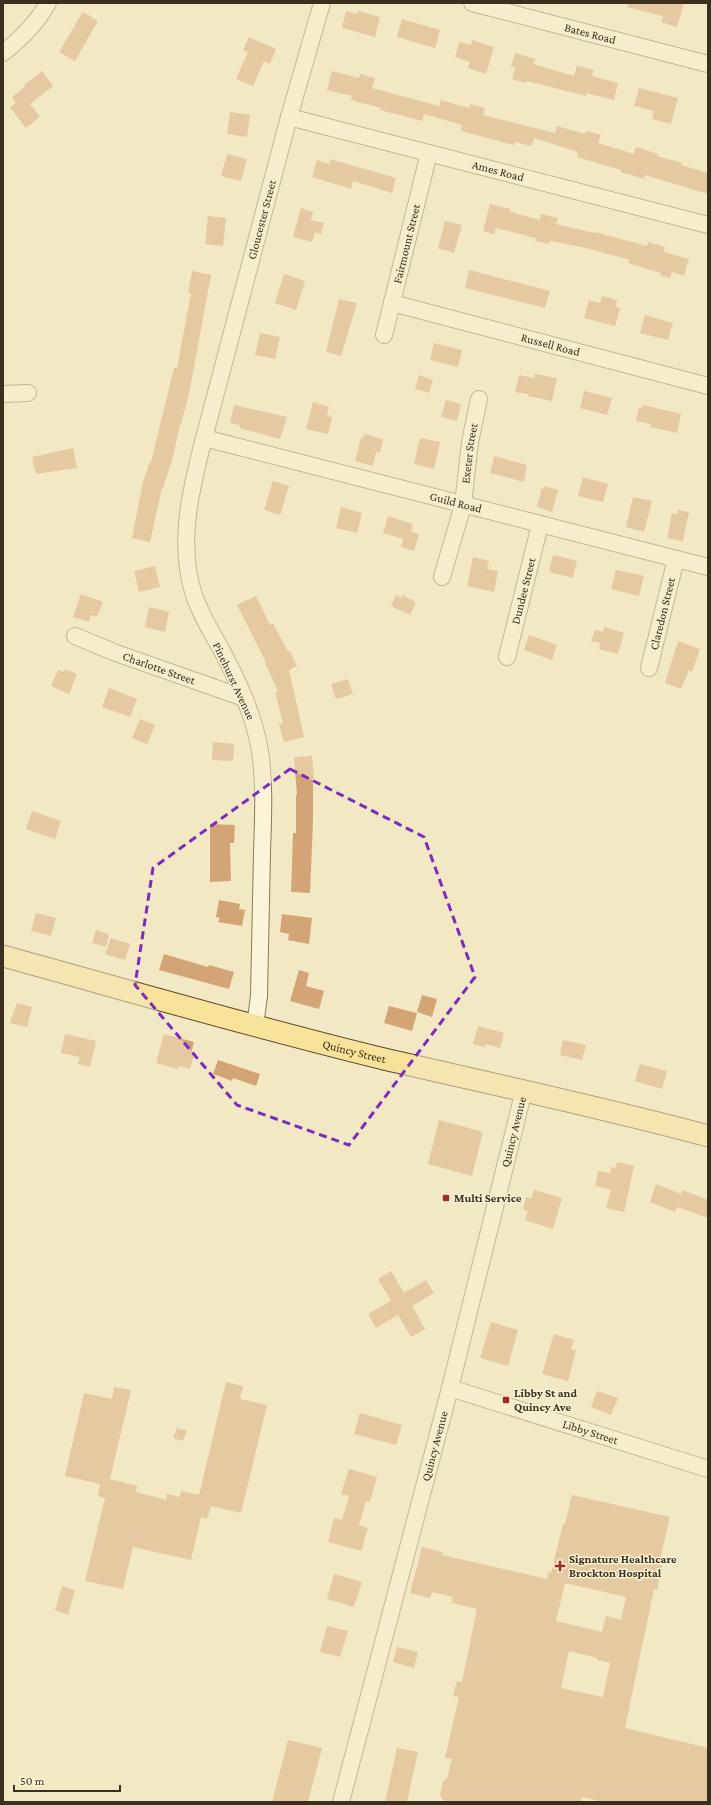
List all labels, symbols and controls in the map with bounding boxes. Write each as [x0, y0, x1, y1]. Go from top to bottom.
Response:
street label: Bates Road [563, 20, 618, 47]
street label: Ames Road [471, 158, 526, 184]
street label: Gloucester Street [245, 177, 279, 261]
street label: Fairmount Street [390, 202, 423, 285]
street label: Russell Road [520, 330, 582, 359]
street label: Exeter Street [458, 421, 481, 484]
street label: Guild Road [428, 489, 484, 516]
street label: Dundee Street [508, 555, 539, 626]
street label: Claredon Street [647, 575, 678, 651]
street label: Pinehurst Avenue [210, 640, 258, 722]
street label: Charlotte Street [121, 649, 198, 688]
street label: Quincy Street [321, 1037, 388, 1066]
street label: Quincy Avenue [498, 1095, 529, 1169]
place label: Multi Service [454, 1191, 522, 1205]
marker: Multi Service [441, 1193, 451, 1203]
place label: Libby St and Quincy Ave [514, 1386, 577, 1414]
marker: Libby St and Quincy Ave [501, 1395, 511, 1405]
street label: Quincy Avenue [419, 1409, 451, 1483]
street label: Libby Street [561, 1417, 621, 1448]
place label: Signature Healthcare Brockton Hospital [569, 1552, 677, 1580]
marker: Signature Healthcare Brockton Hospital [554, 1560, 566, 1572]
scale bar [14, 1767, 120, 1793]
text: 50 m [20, 1774, 45, 1788]

